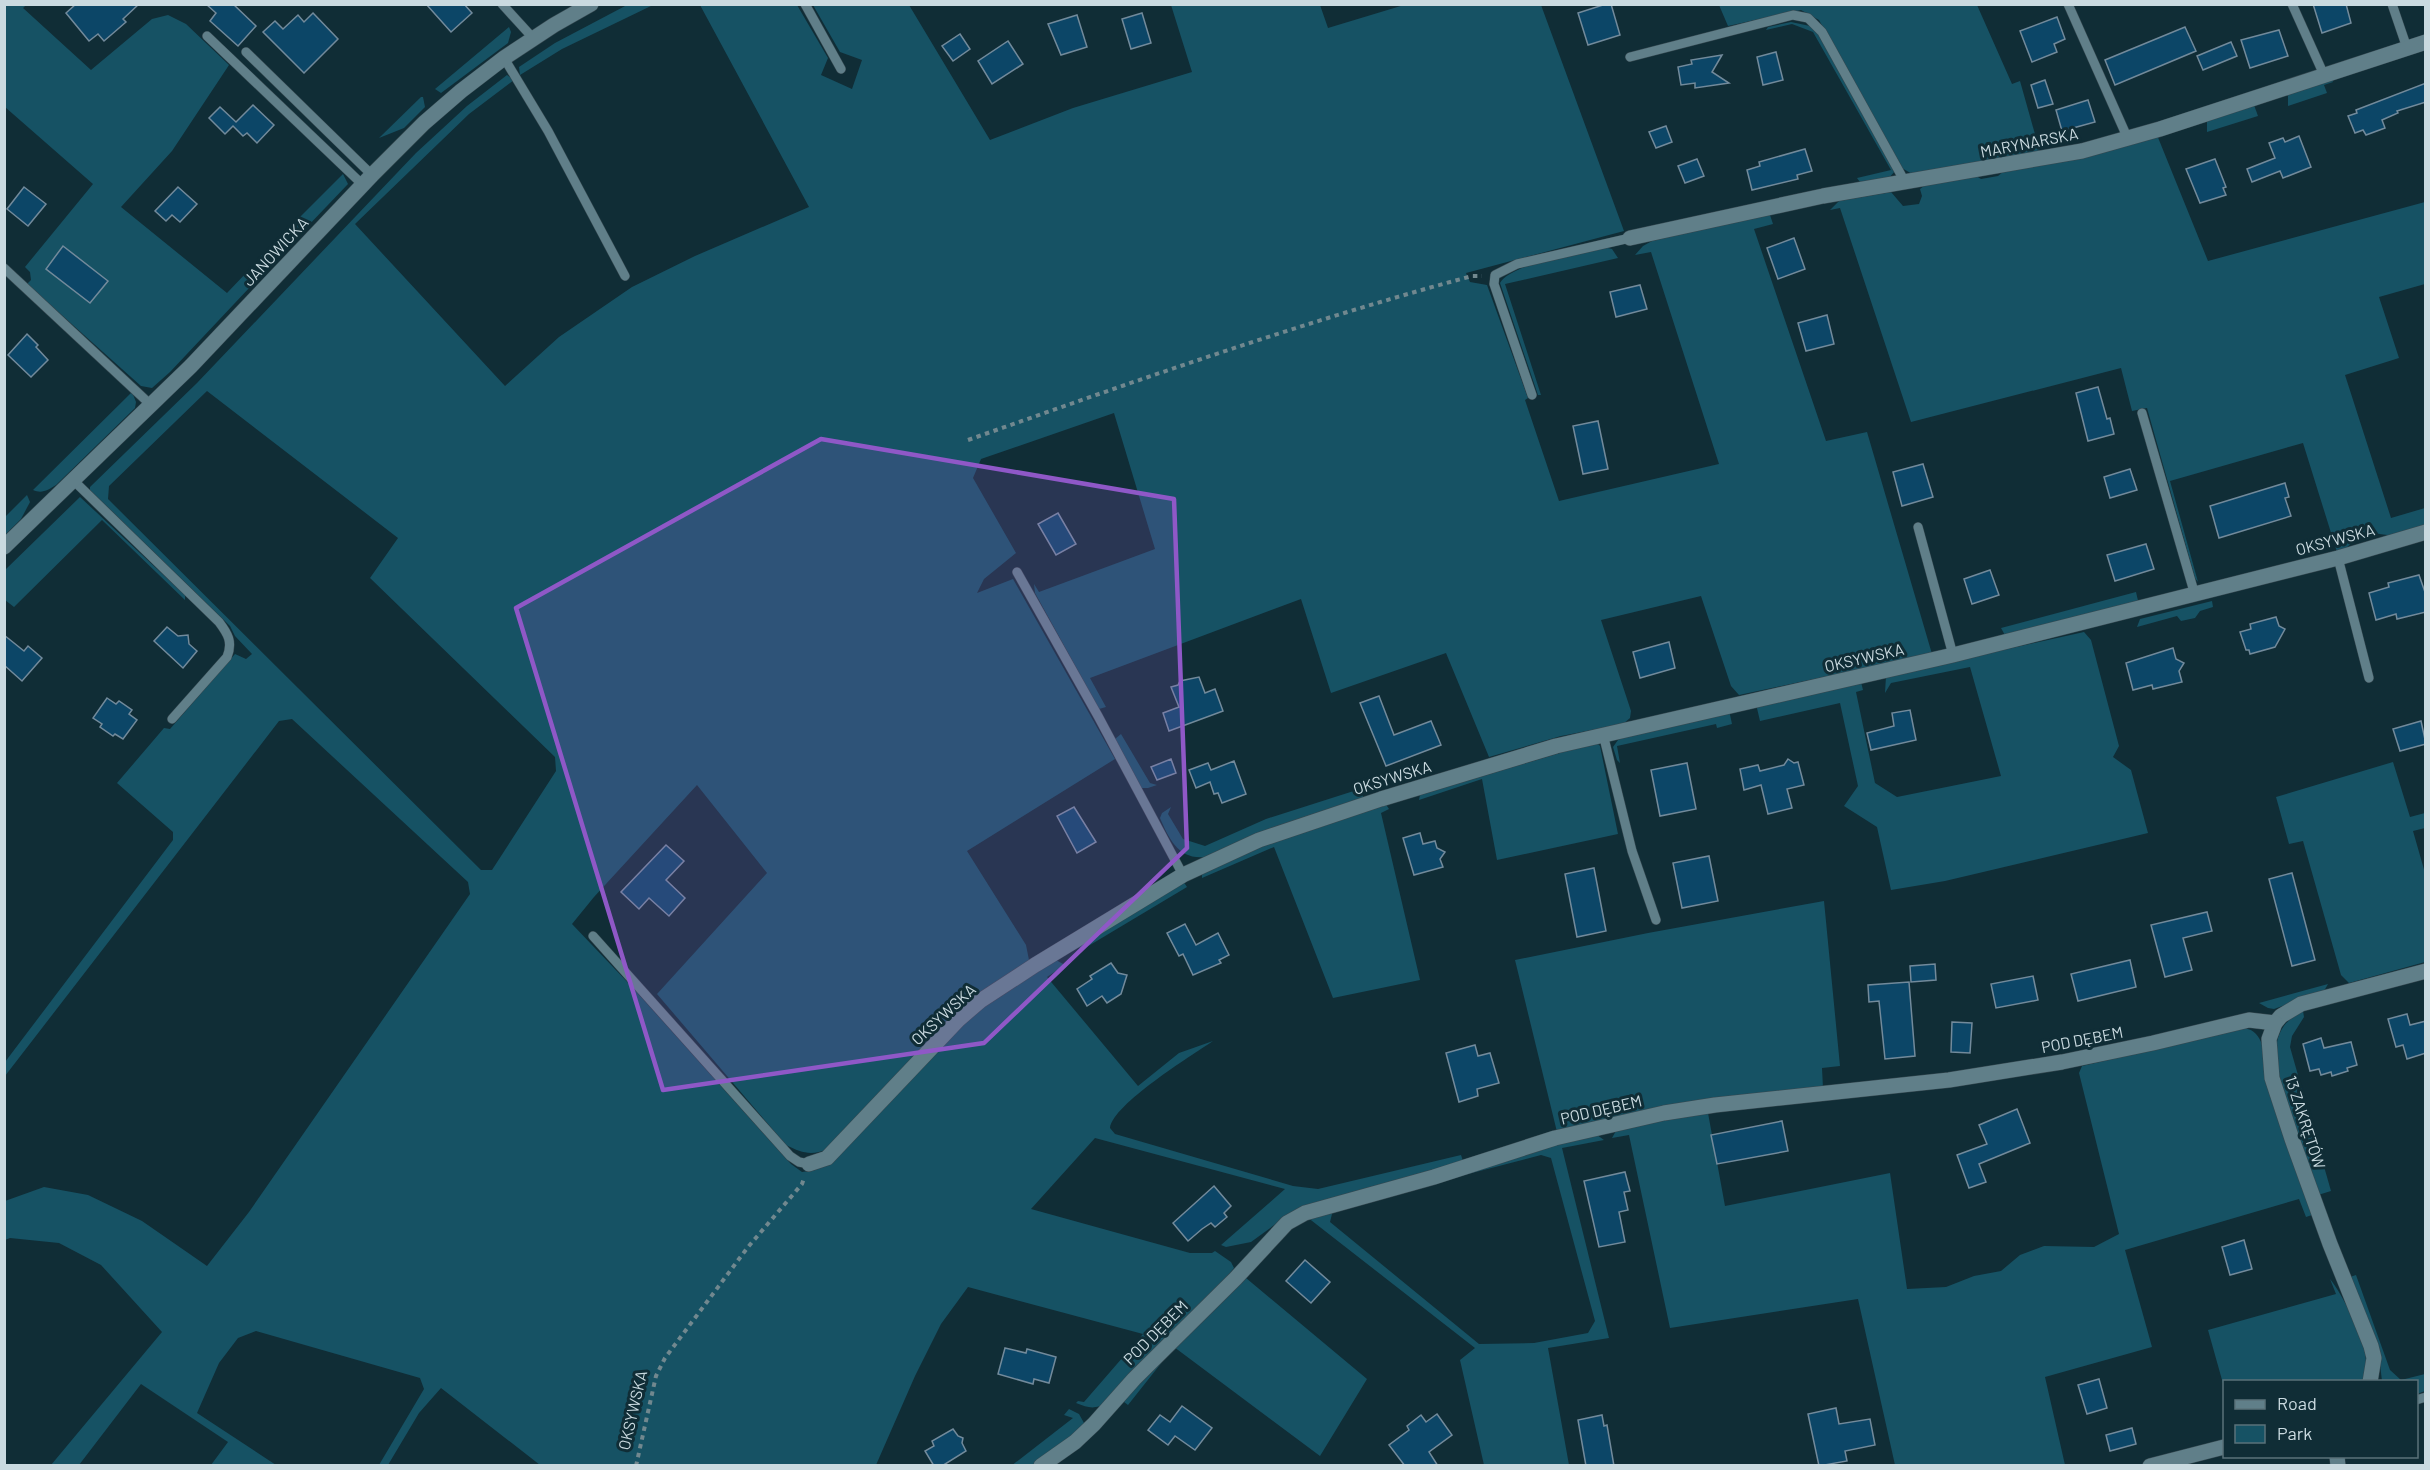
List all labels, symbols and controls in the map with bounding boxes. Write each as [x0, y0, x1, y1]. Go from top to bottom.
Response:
street label: MARYNARSKA [1979, 123, 2080, 161]
street label: JANOWICKA [238, 212, 312, 289]
street label: OKSYWSKA [2293, 519, 2377, 559]
street label: OKSYWSKA [1822, 639, 1906, 675]
street label: OKSYWSKA [1350, 756, 1434, 798]
street label: OKSYWSKA [907, 979, 979, 1049]
street label: POD DĘBEM [2039, 1022, 2125, 1056]
street label: 13 ZAKRĘTÓW [2282, 1073, 2330, 1171]
street label: POD DĘBEM [1558, 1090, 1644, 1128]
street label: POD DĘBEM [1119, 1296, 1191, 1368]
street label: OKSYWSKA [614, 1368, 650, 1452]
legend [2223, 1380, 2418, 1458]
text: Road [2277, 1392, 2317, 1414]
text: Park [2277, 1422, 2312, 1444]

